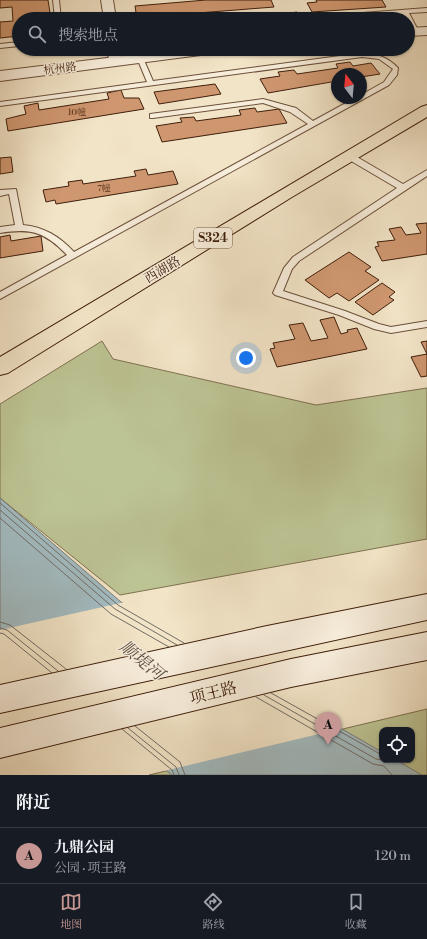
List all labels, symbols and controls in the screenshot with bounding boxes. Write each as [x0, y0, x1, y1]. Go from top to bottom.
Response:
search box [12, 12, 415, 56]
icon: search [26, 23, 48, 45]
text: 搜索地点 [58, 26, 118, 45]
street label: 杭州路 [43, 60, 77, 78]
north arrow [331, 68, 367, 104]
house number: 10幢 [68, 107, 86, 118]
house number: 7幢 [97, 183, 111, 194]
road number: S324 [194, 228, 232, 248]
street label: 西湖路 [142, 253, 183, 287]
your location [236, 348, 256, 368]
water label: 顺堤河 [115, 636, 170, 687]
street label: 项王路 [188, 677, 239, 708]
pin: A [315, 712, 341, 745]
map controls [379, 727, 415, 763]
button: locate [379, 727, 415, 763]
text: 附近 [16, 792, 50, 814]
text: 九鼎公园 [54, 838, 114, 857]
text: A [24, 848, 34, 864]
text: 120 m [375, 848, 411, 864]
text: 公园 · 项王路 [54, 860, 127, 876]
tab: 地图 [60, 891, 82, 932]
tab: 路线 [202, 891, 224, 932]
tab: 收藏 [345, 891, 367, 932]

